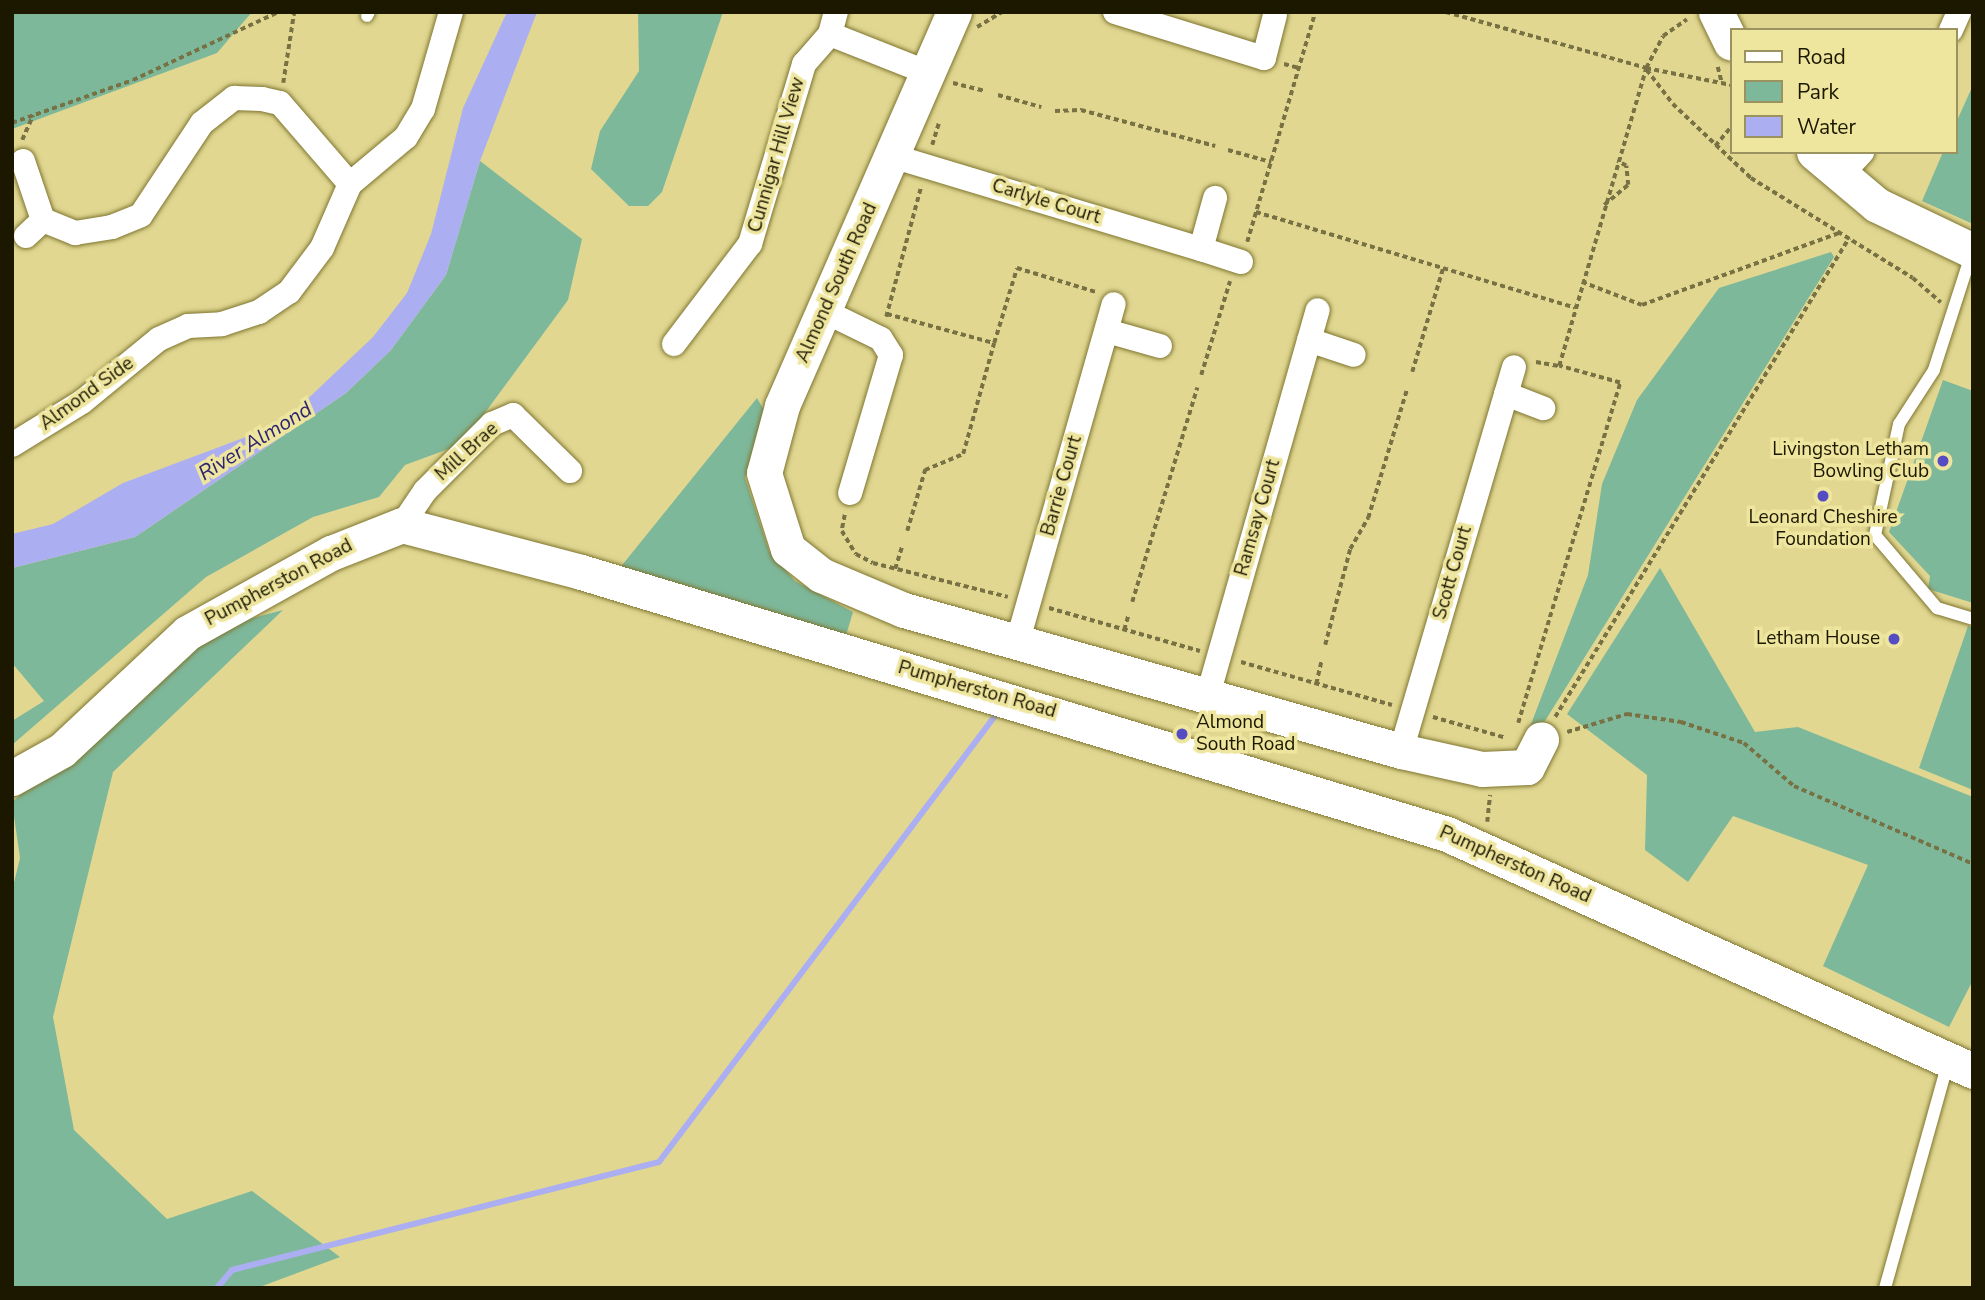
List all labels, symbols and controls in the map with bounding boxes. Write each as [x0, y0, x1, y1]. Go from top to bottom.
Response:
legend [1730, 28, 1957, 154]
text: Road [1797, 43, 1846, 71]
street label: Cunnigar Hill View [744, 75, 810, 235]
text: Park [1797, 78, 1839, 106]
text: Water [1797, 113, 1856, 141]
street label: Carlyle Court [989, 175, 1103, 229]
street label: Almond South Road [792, 200, 882, 366]
street label: Almond Side [36, 352, 138, 436]
water label: River Almond [194, 396, 316, 486]
street label: Mill Brae [431, 418, 503, 486]
street label: Barrie Court [1037, 433, 1087, 539]
place label: Livingston Letham Bowling Club [1772, 439, 1929, 483]
marker: Livingston Letham Bowling Club [1935, 453, 1951, 469]
street label: Ramsay Court [1230, 457, 1286, 579]
marker: Leonard Cheshire Foundation [1815, 488, 1831, 504]
place label: Leonard Cheshire Foundation [1748, 507, 1898, 551]
street label: Scott Court [1429, 524, 1477, 622]
street label: Pumpherston Road [201, 535, 357, 631]
place label: Letham House [1756, 628, 1880, 650]
marker: Letham House [1886, 631, 1902, 647]
street label: Pumpherston Road [895, 657, 1059, 723]
place label: Almond South Road [1196, 712, 1295, 756]
marker: Almond South Road [1174, 726, 1190, 742]
street label: Pumpherston Road [1436, 821, 1594, 909]

